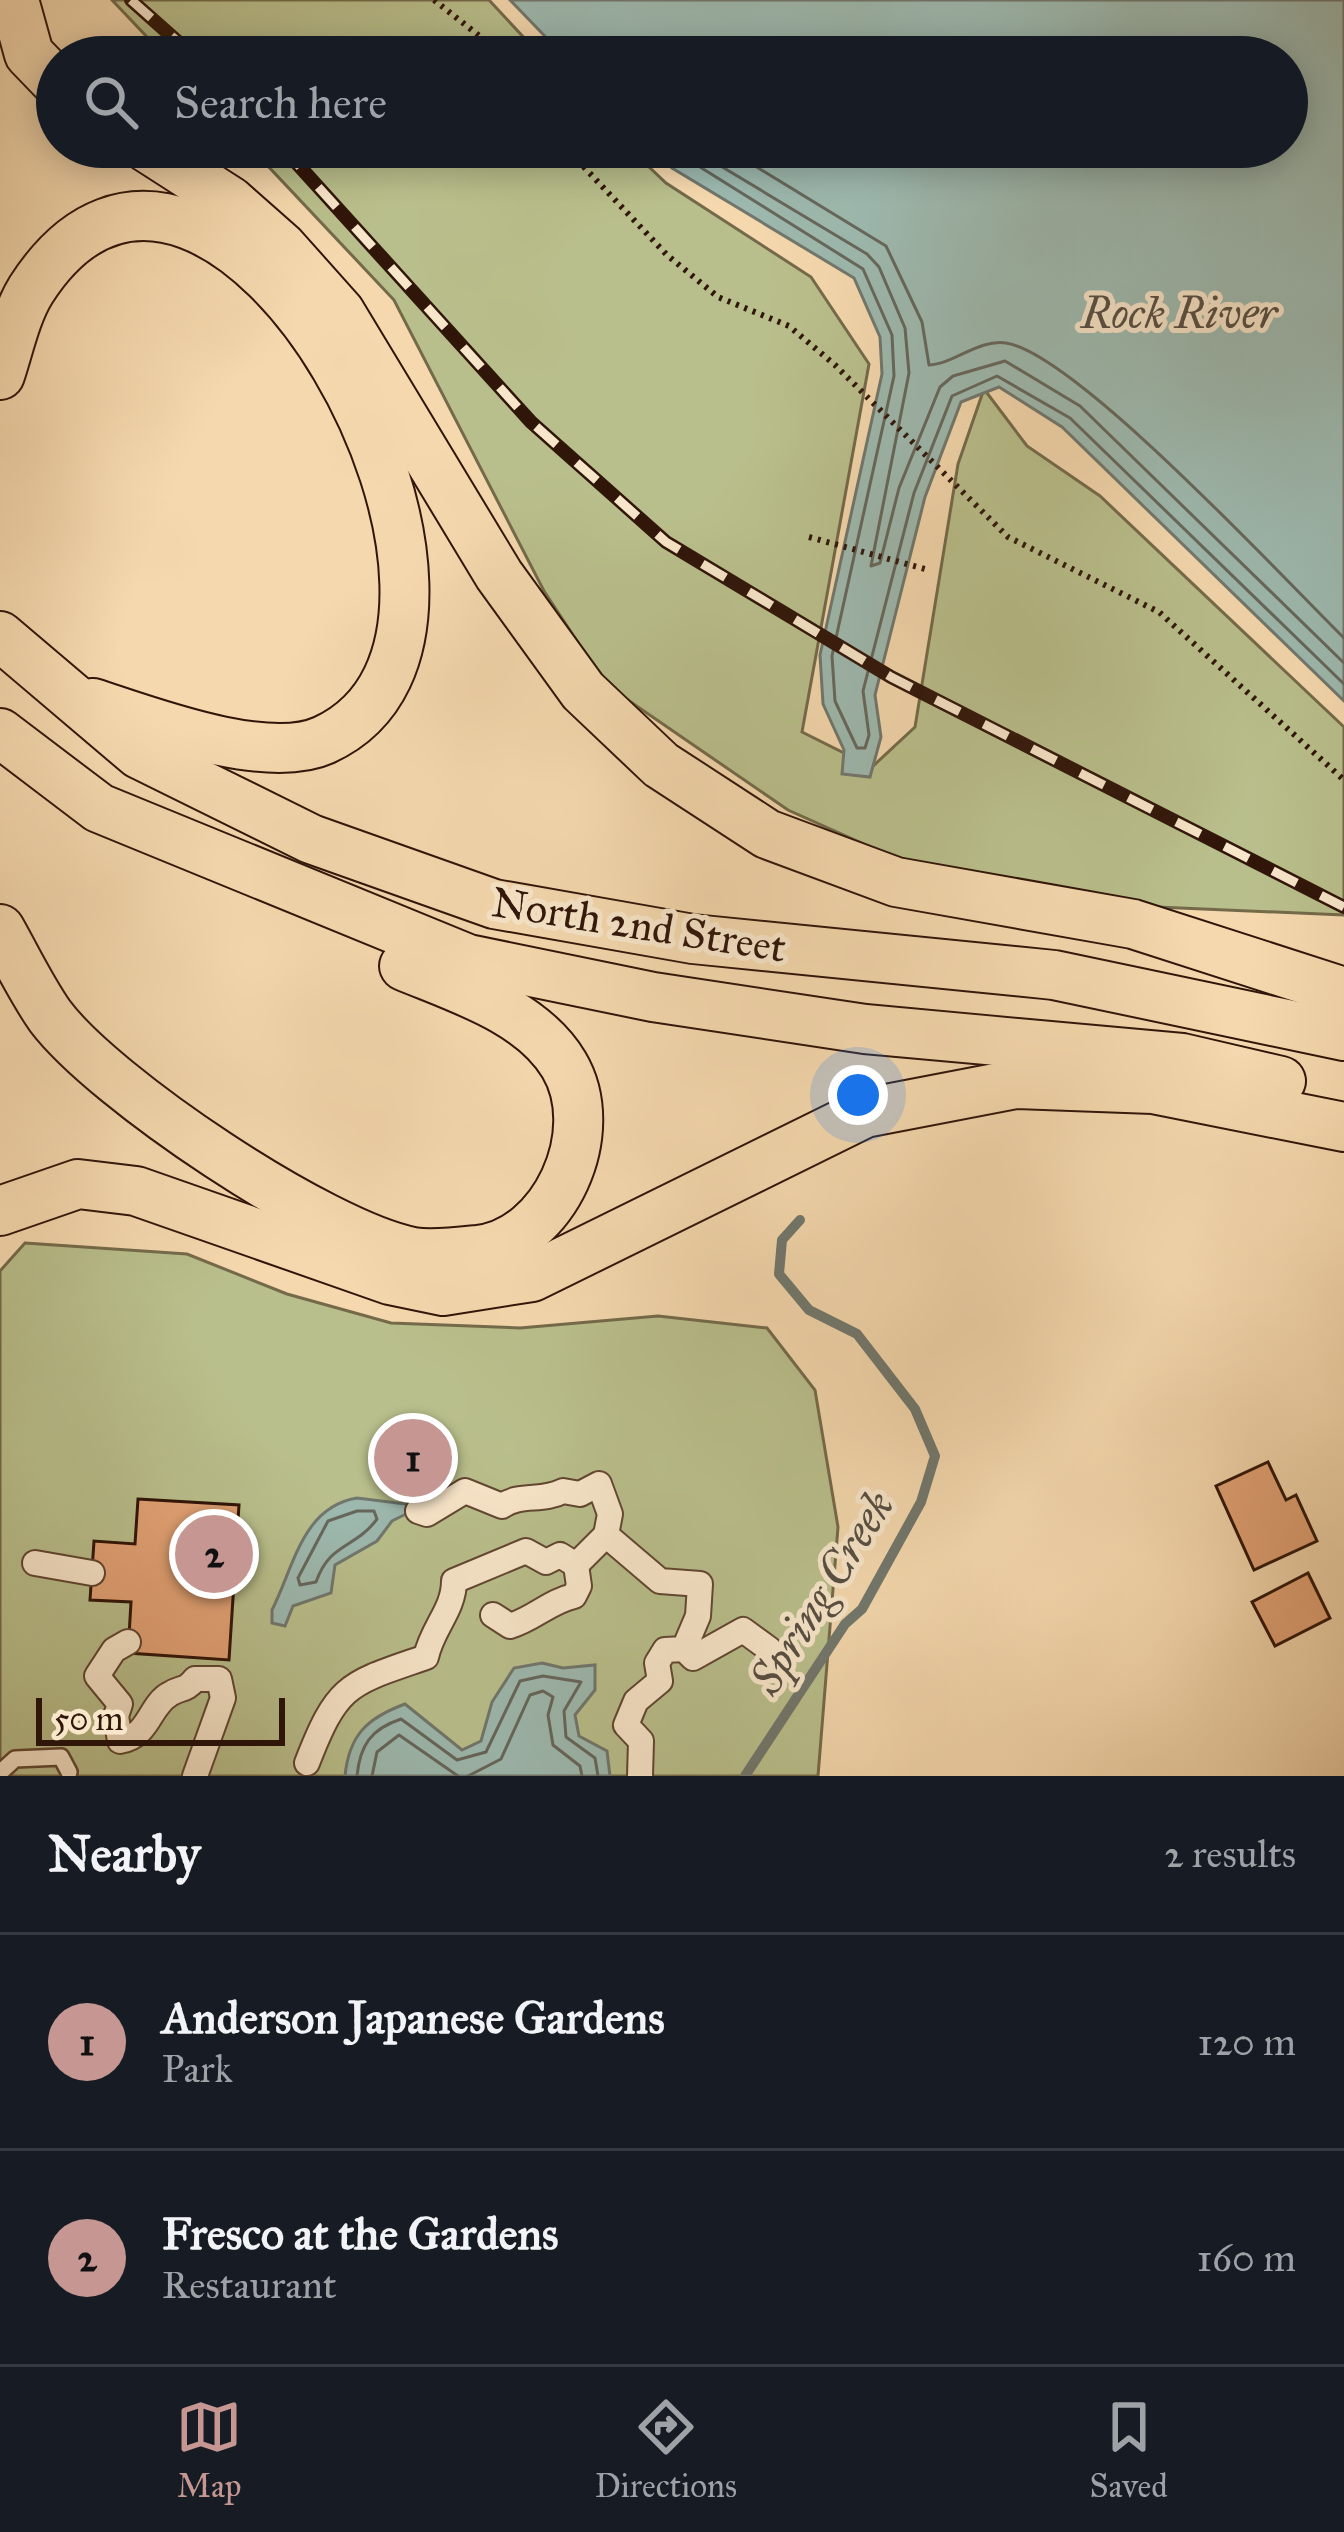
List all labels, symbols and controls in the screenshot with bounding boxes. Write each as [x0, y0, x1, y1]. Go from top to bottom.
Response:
search box [36, 36, 1308, 168]
icon: search [78, 69, 144, 135]
text: Search here [174, 75, 387, 130]
water label: Rock River [1079, 285, 1279, 340]
street label: North 2nd Street [488, 876, 790, 974]
your location [828, 1065, 888, 1125]
pin: 1 [374, 1413, 452, 1503]
water label: Spring Creek [737, 1481, 905, 1705]
pin: 2 [175, 1509, 253, 1599]
scale bar [36, 1692, 285, 1745]
text: 50 m [54, 1699, 123, 1739]
text: Nearby [48, 1823, 200, 1885]
text: 2 results [1164, 1830, 1296, 1878]
text: Anderson Japanese Gardens [162, 1990, 665, 2045]
text: 1 [79, 2018, 95, 2066]
text: 120 m [1197, 2018, 1296, 2066]
text: Park [162, 2045, 233, 2093]
text: Fresco at the Gardens [162, 2206, 558, 2261]
text: 2 [77, 2234, 97, 2282]
text: 160 m [1197, 2234, 1296, 2282]
text: Restaurant [162, 2261, 337, 2309]
tab: Map [176, 2394, 242, 2506]
tab: Directions [595, 2394, 737, 2506]
tab: Saved [1089, 2394, 1168, 2506]

